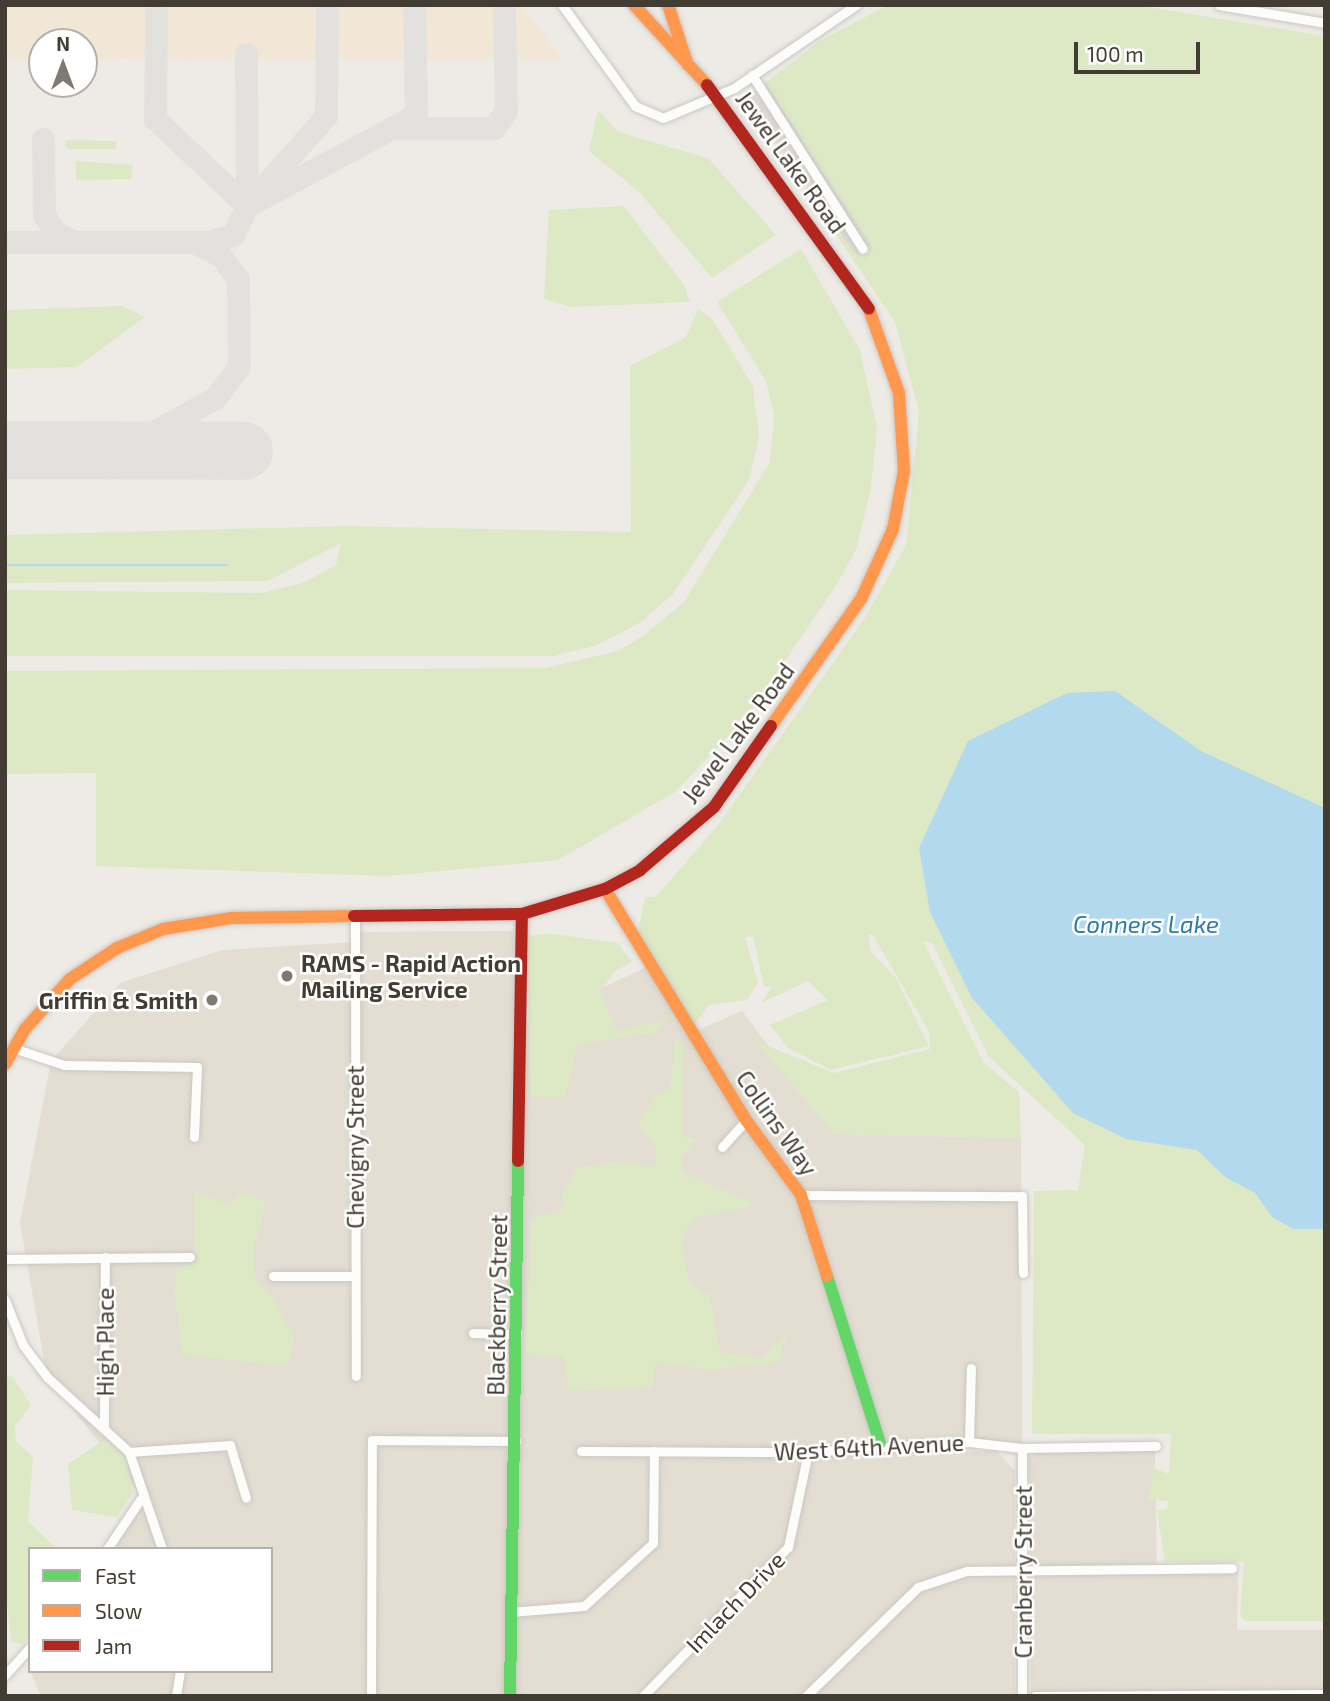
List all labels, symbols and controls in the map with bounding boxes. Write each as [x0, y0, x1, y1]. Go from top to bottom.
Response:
north arrow [28, 28, 98, 98]
scale bar [1078, 28, 1204, 72]
text: N [56, 32, 70, 55]
text: 100 m [1087, 41, 1144, 66]
street label: Jewel Lake Road [730, 85, 852, 239]
street label: Jewel Lake Road [676, 657, 800, 809]
water label: Conners Lake [1073, 910, 1219, 938]
place label: RAMS - Rapid Action Mailing Service [301, 949, 522, 1003]
marker: RAMS - Rapid Action Mailing Service [279, 968, 295, 984]
place label: Griffin & Smith [39, 986, 198, 1014]
marker: Griffin & Smith [204, 992, 220, 1008]
street label: Chevigny Street [341, 1065, 369, 1229]
street label: Collins Way [731, 1065, 823, 1181]
street label: Blackberry Street [482, 1214, 512, 1396]
street label: High Place [91, 1288, 119, 1396]
street label: West 64th Avenue [773, 1428, 965, 1466]
street label: Cranberry Street [1009, 1485, 1037, 1659]
street label: Imlach Drive [680, 1546, 790, 1658]
legend [28, 1547, 273, 1673]
text: Fast [95, 1563, 136, 1588]
text: Slow [95, 1598, 142, 1623]
text: Jam [95, 1633, 132, 1658]

